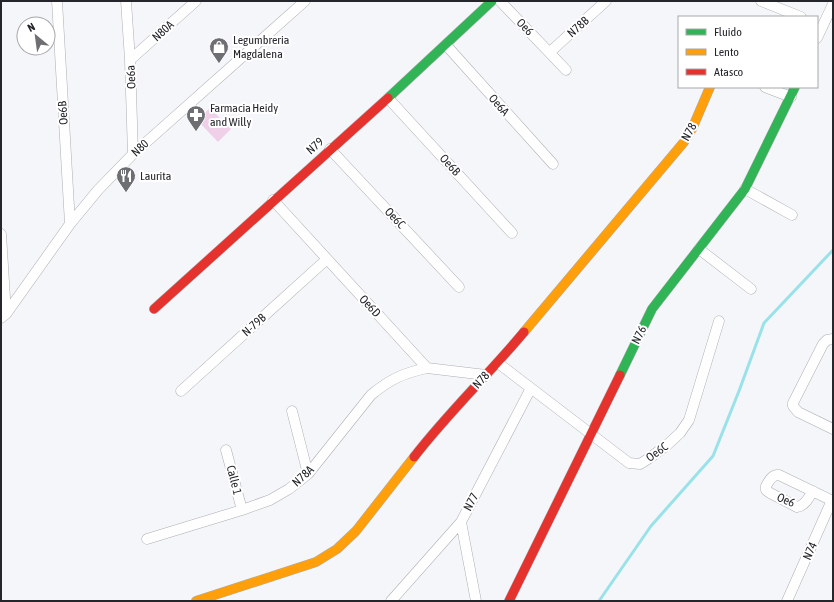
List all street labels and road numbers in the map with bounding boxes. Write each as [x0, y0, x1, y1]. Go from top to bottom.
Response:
street label: N78B [564, 14, 592, 40]
street label: Oe6 [514, 16, 537, 39]
street label: N80A [149, 18, 177, 44]
street label: Oe6a [124, 65, 138, 89]
street label: Oe6A [486, 91, 512, 119]
street label: Oe6B [55, 100, 71, 125]
street label: N78 [678, 120, 700, 143]
street label: N79 [303, 134, 327, 157]
street label: N80 [129, 136, 152, 159]
street label: Oe6B [437, 151, 463, 179]
street label: Oe6C [382, 205, 409, 232]
street label: Oe6D [356, 292, 384, 320]
street label: N-79B [239, 311, 269, 339]
street label: N76 [629, 323, 649, 346]
street label: N78 [470, 368, 493, 391]
street label: Oe6C [643, 439, 671, 465]
street label: N78A [289, 463, 317, 489]
street label: Calle 1 [224, 464, 245, 497]
street label: N77 [461, 490, 482, 513]
street label: Oe6 [775, 490, 797, 510]
street label: N74 [800, 539, 820, 562]

